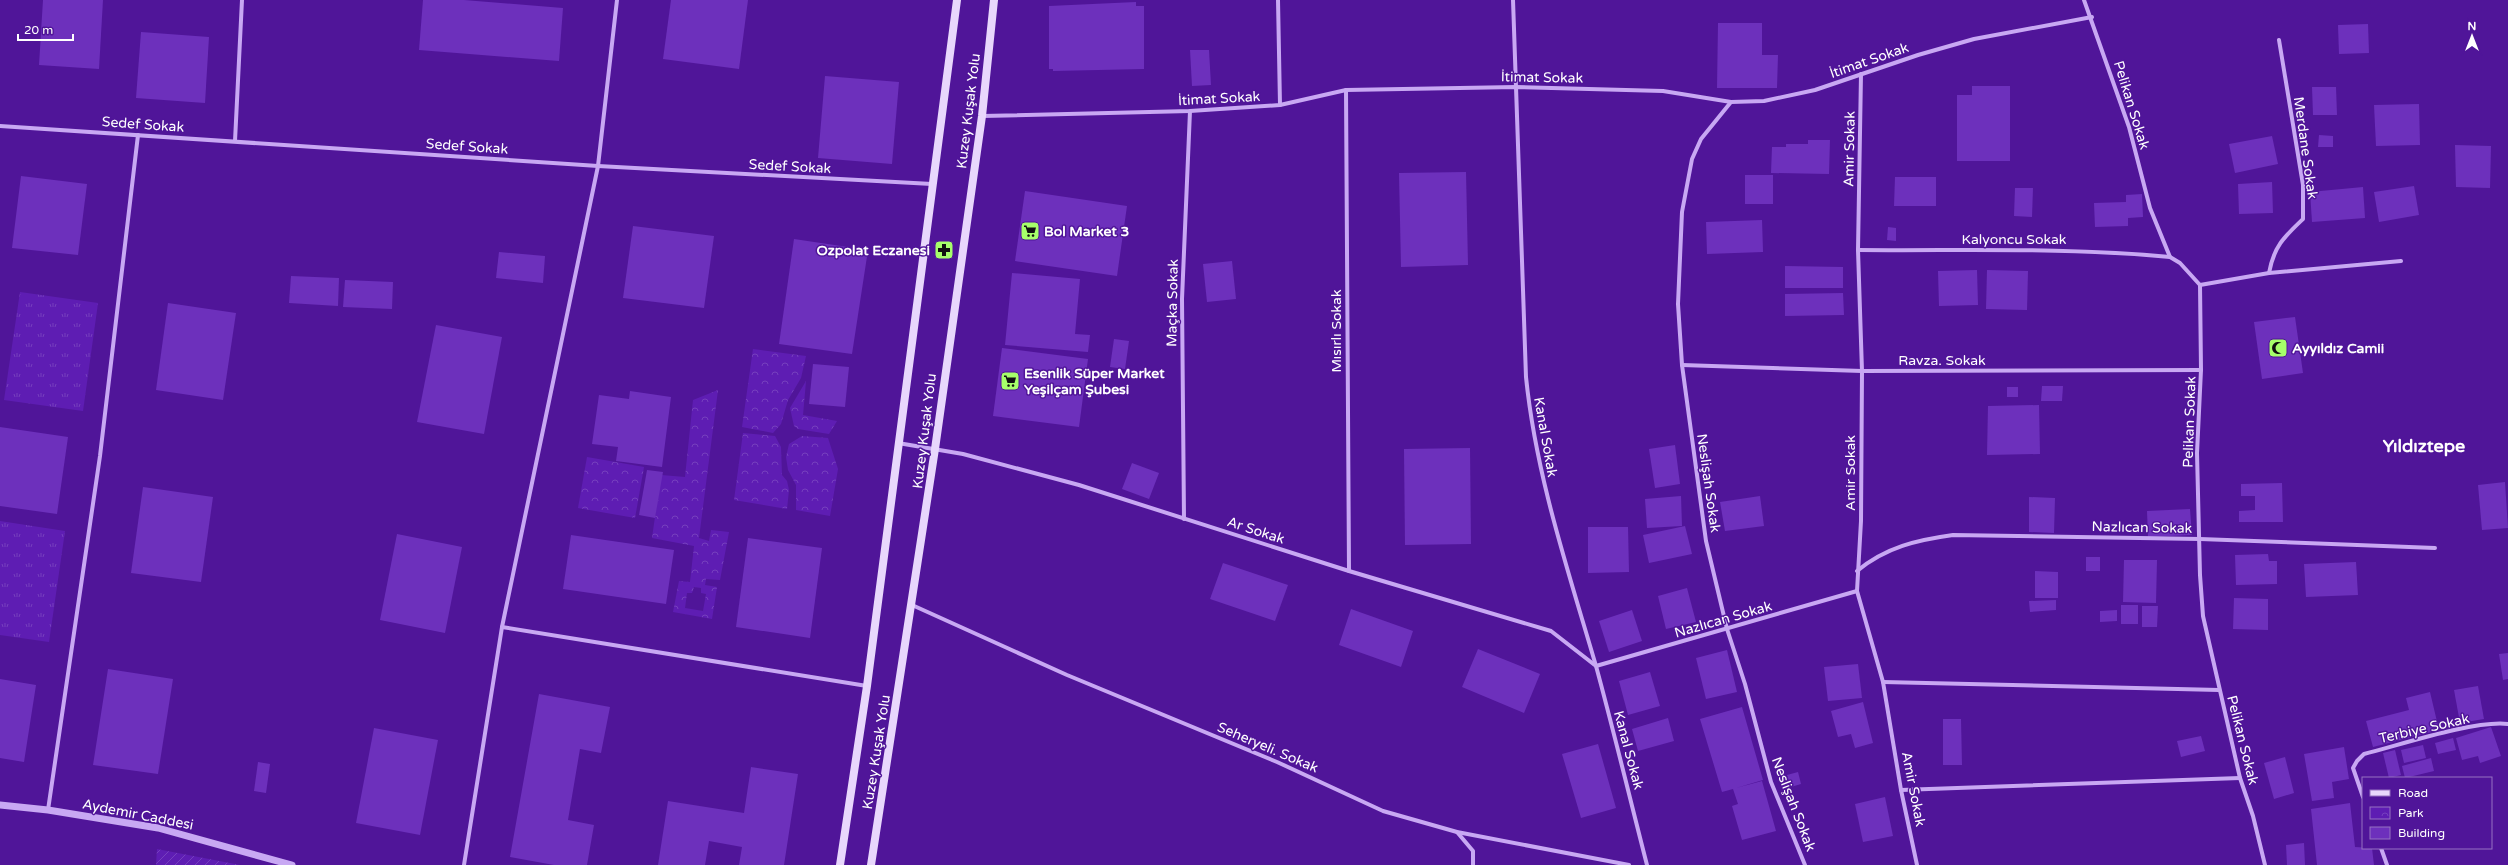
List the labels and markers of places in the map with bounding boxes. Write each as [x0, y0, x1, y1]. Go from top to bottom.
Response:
supermarket icon: Bol Market 3 [1019, 220, 1041, 242]
place label: Bol Market 3 [1044, 223, 1129, 240]
pharmacy icon: Ozpolat Eczanesi [933, 239, 955, 261]
place label: Ozpolat Eczanesi [816, 242, 930, 259]
mosque icon: Ayyıldız Camii [2267, 337, 2289, 359]
place label: Ayyıldız Camii [2292, 340, 2384, 357]
place label: Esenlik Süper Market Yeşilçam Şubesi [1024, 365, 1165, 398]
supermarket icon: Esenlik Süper Market Yeşilçam Şubesi [999, 370, 1021, 392]

